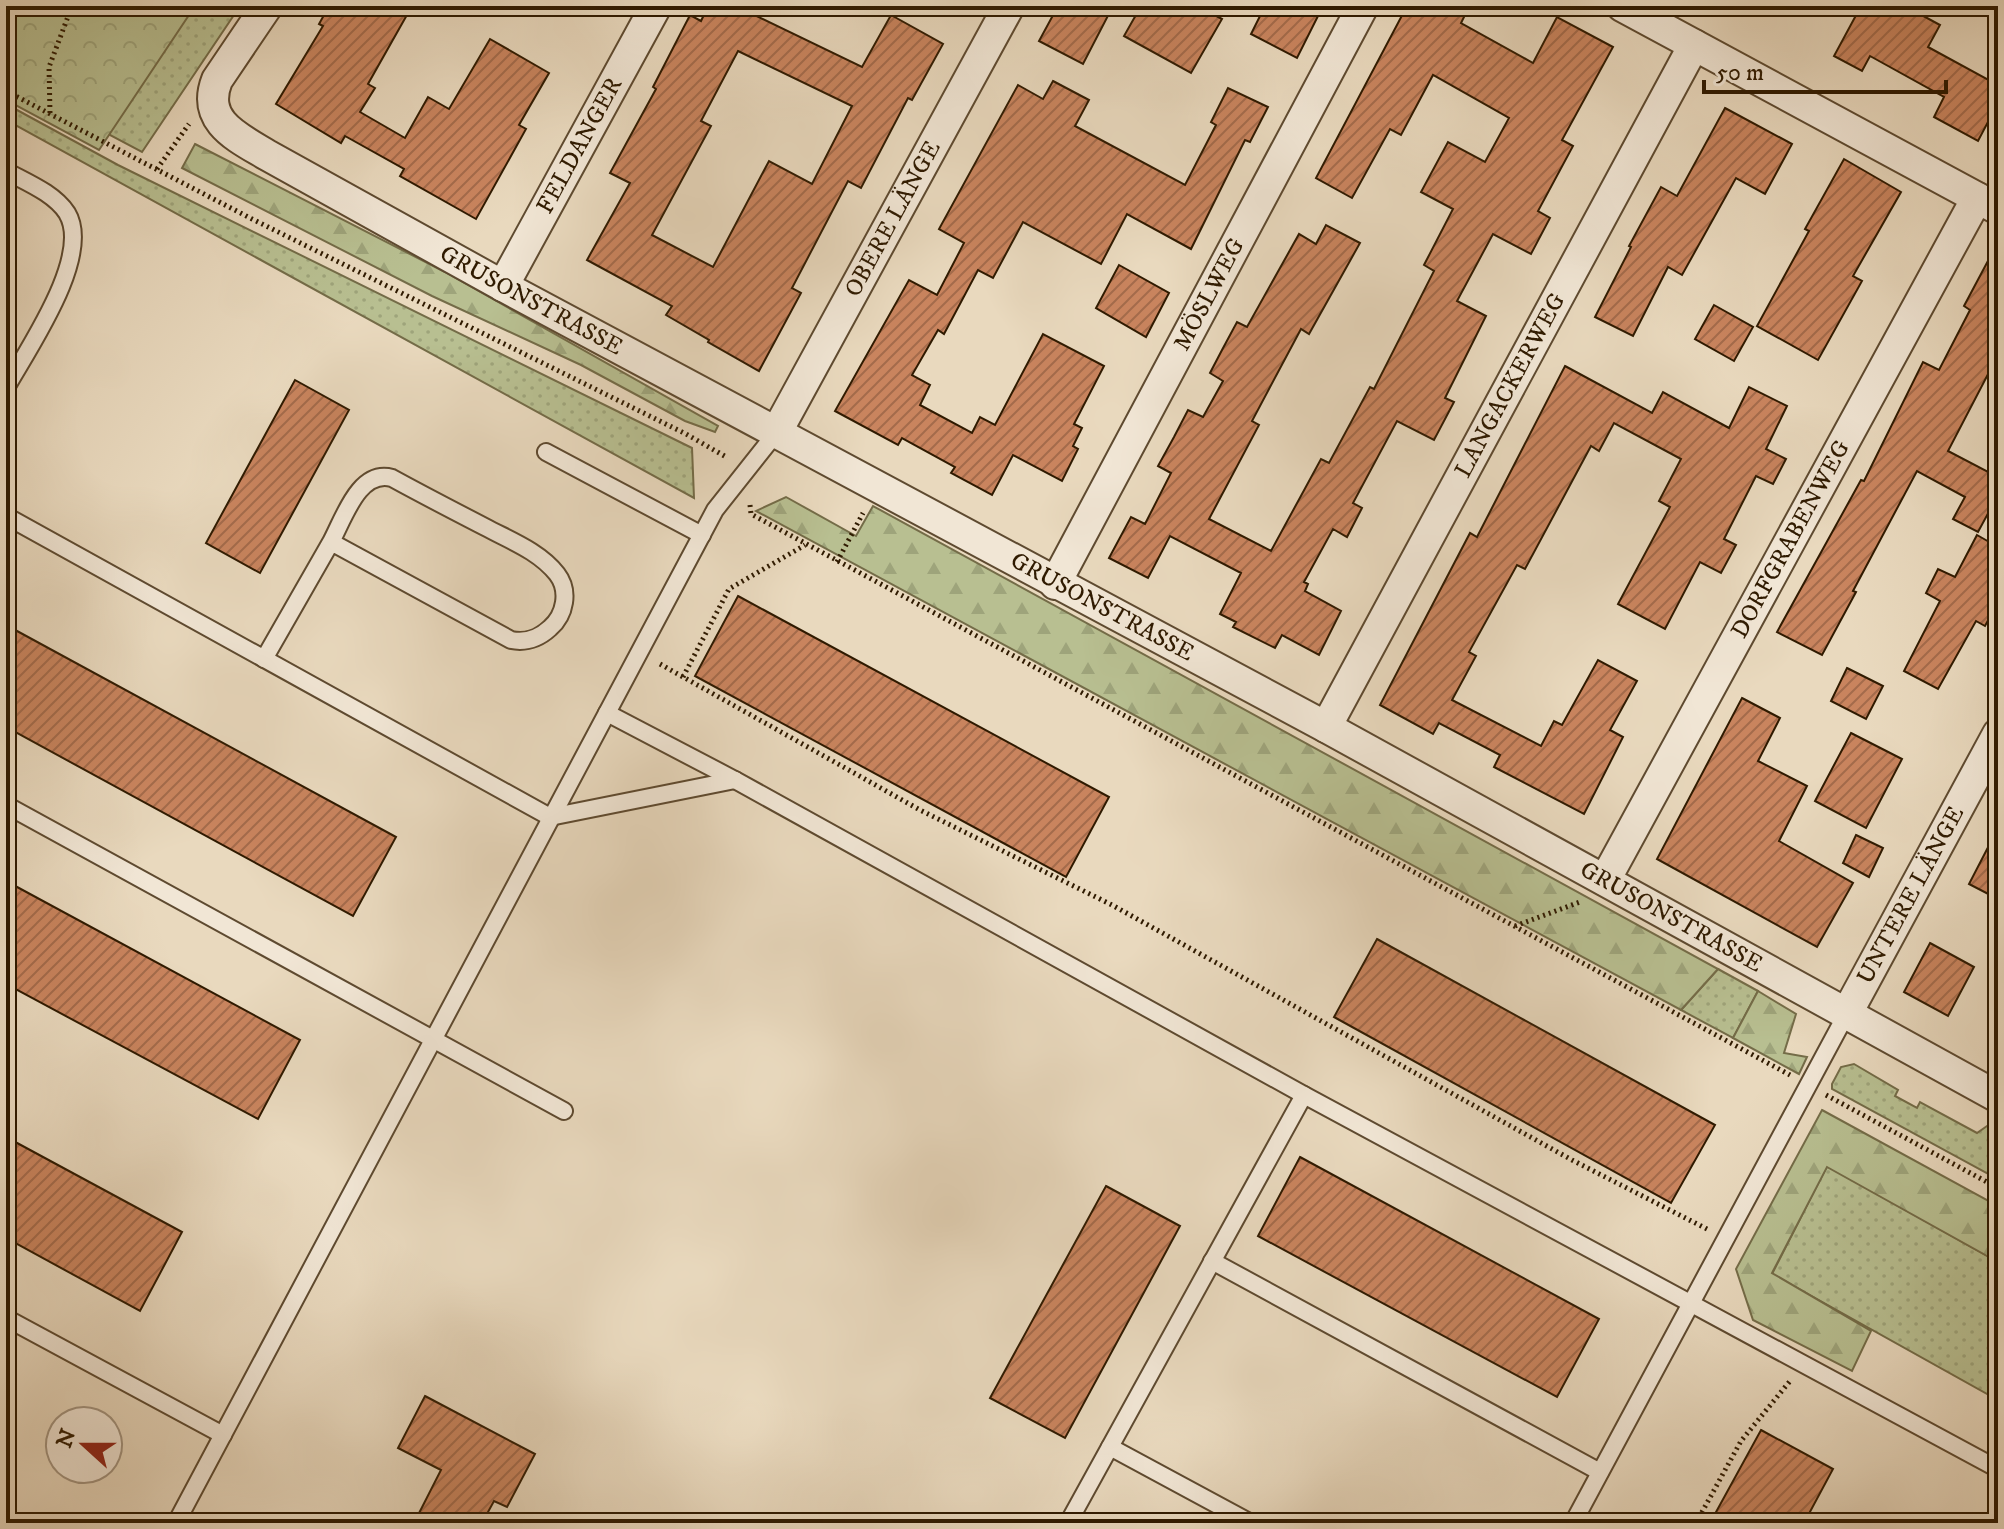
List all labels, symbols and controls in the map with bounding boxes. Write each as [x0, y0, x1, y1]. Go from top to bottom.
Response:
scale bar [1704, 44, 1946, 94]
text: 50 m [1716, 58, 1764, 88]
street label: FELDANGER [530, 72, 629, 219]
street label: OBERE LÄNGE [838, 136, 948, 302]
street label: MÖSLWEG [1167, 233, 1252, 356]
street label: GRUSONSTRASSE [434, 239, 628, 362]
street label: LANGACKERWEG [1448, 288, 1572, 483]
street label: DORFGRABENWEG [1725, 435, 1857, 644]
street label: GRUSONSTRASSE [1005, 546, 1199, 668]
street label: UNTERE LÄNGE [1851, 801, 1971, 989]
street label: GRUSONSTRASSE [1575, 855, 1768, 979]
north arrow [44, 1405, 124, 1485]
text: N [51, 1425, 83, 1452]

